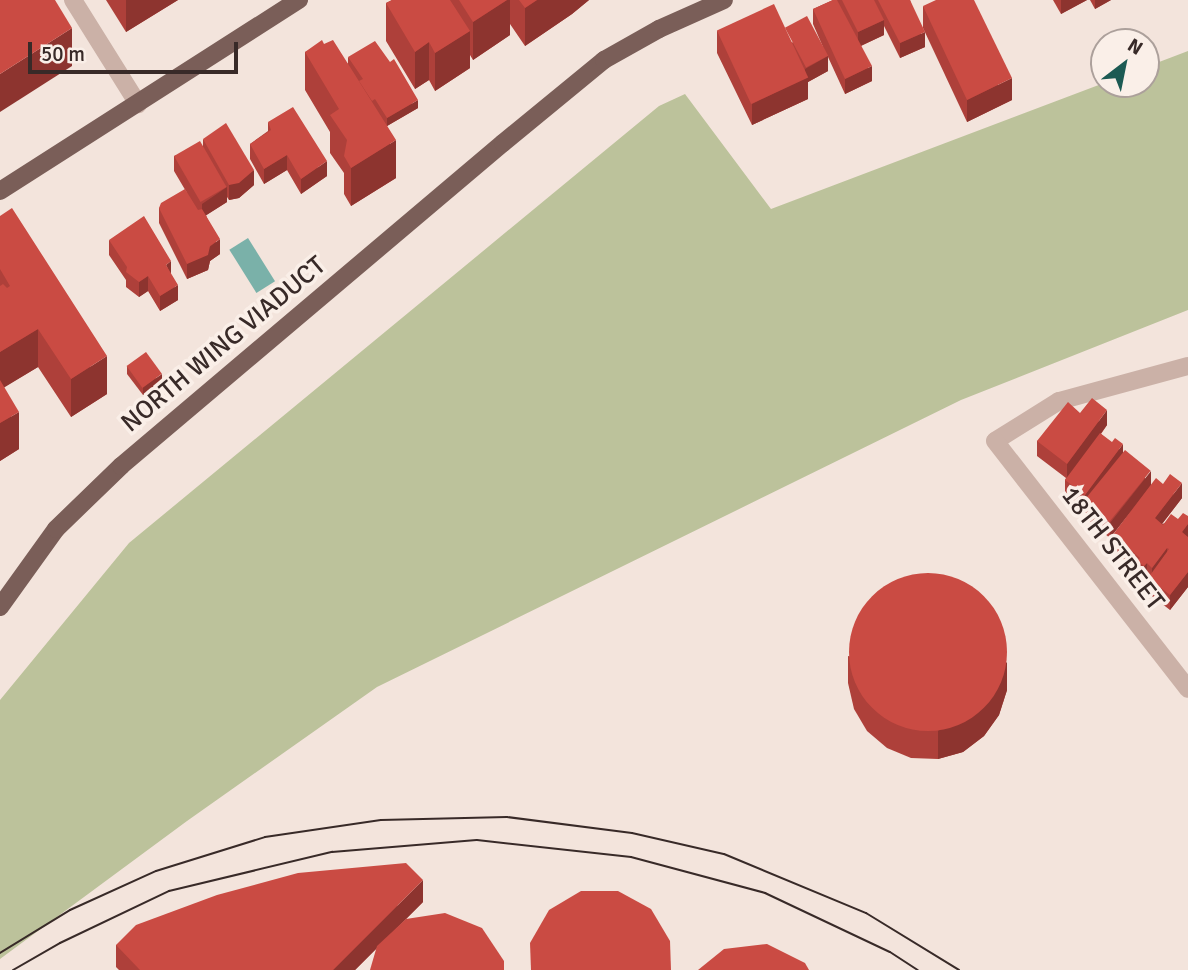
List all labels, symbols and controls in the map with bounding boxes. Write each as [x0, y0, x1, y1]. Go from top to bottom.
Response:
scale bar [32, 28, 242, 72]
north arrow [1090, 28, 1160, 98]
text: N [1123, 33, 1147, 61]
text: 50 m [41, 41, 85, 67]
street label: NORTH WING VIADUCT [116, 250, 332, 440]
street label: 18TH STREET [1054, 481, 1170, 617]

